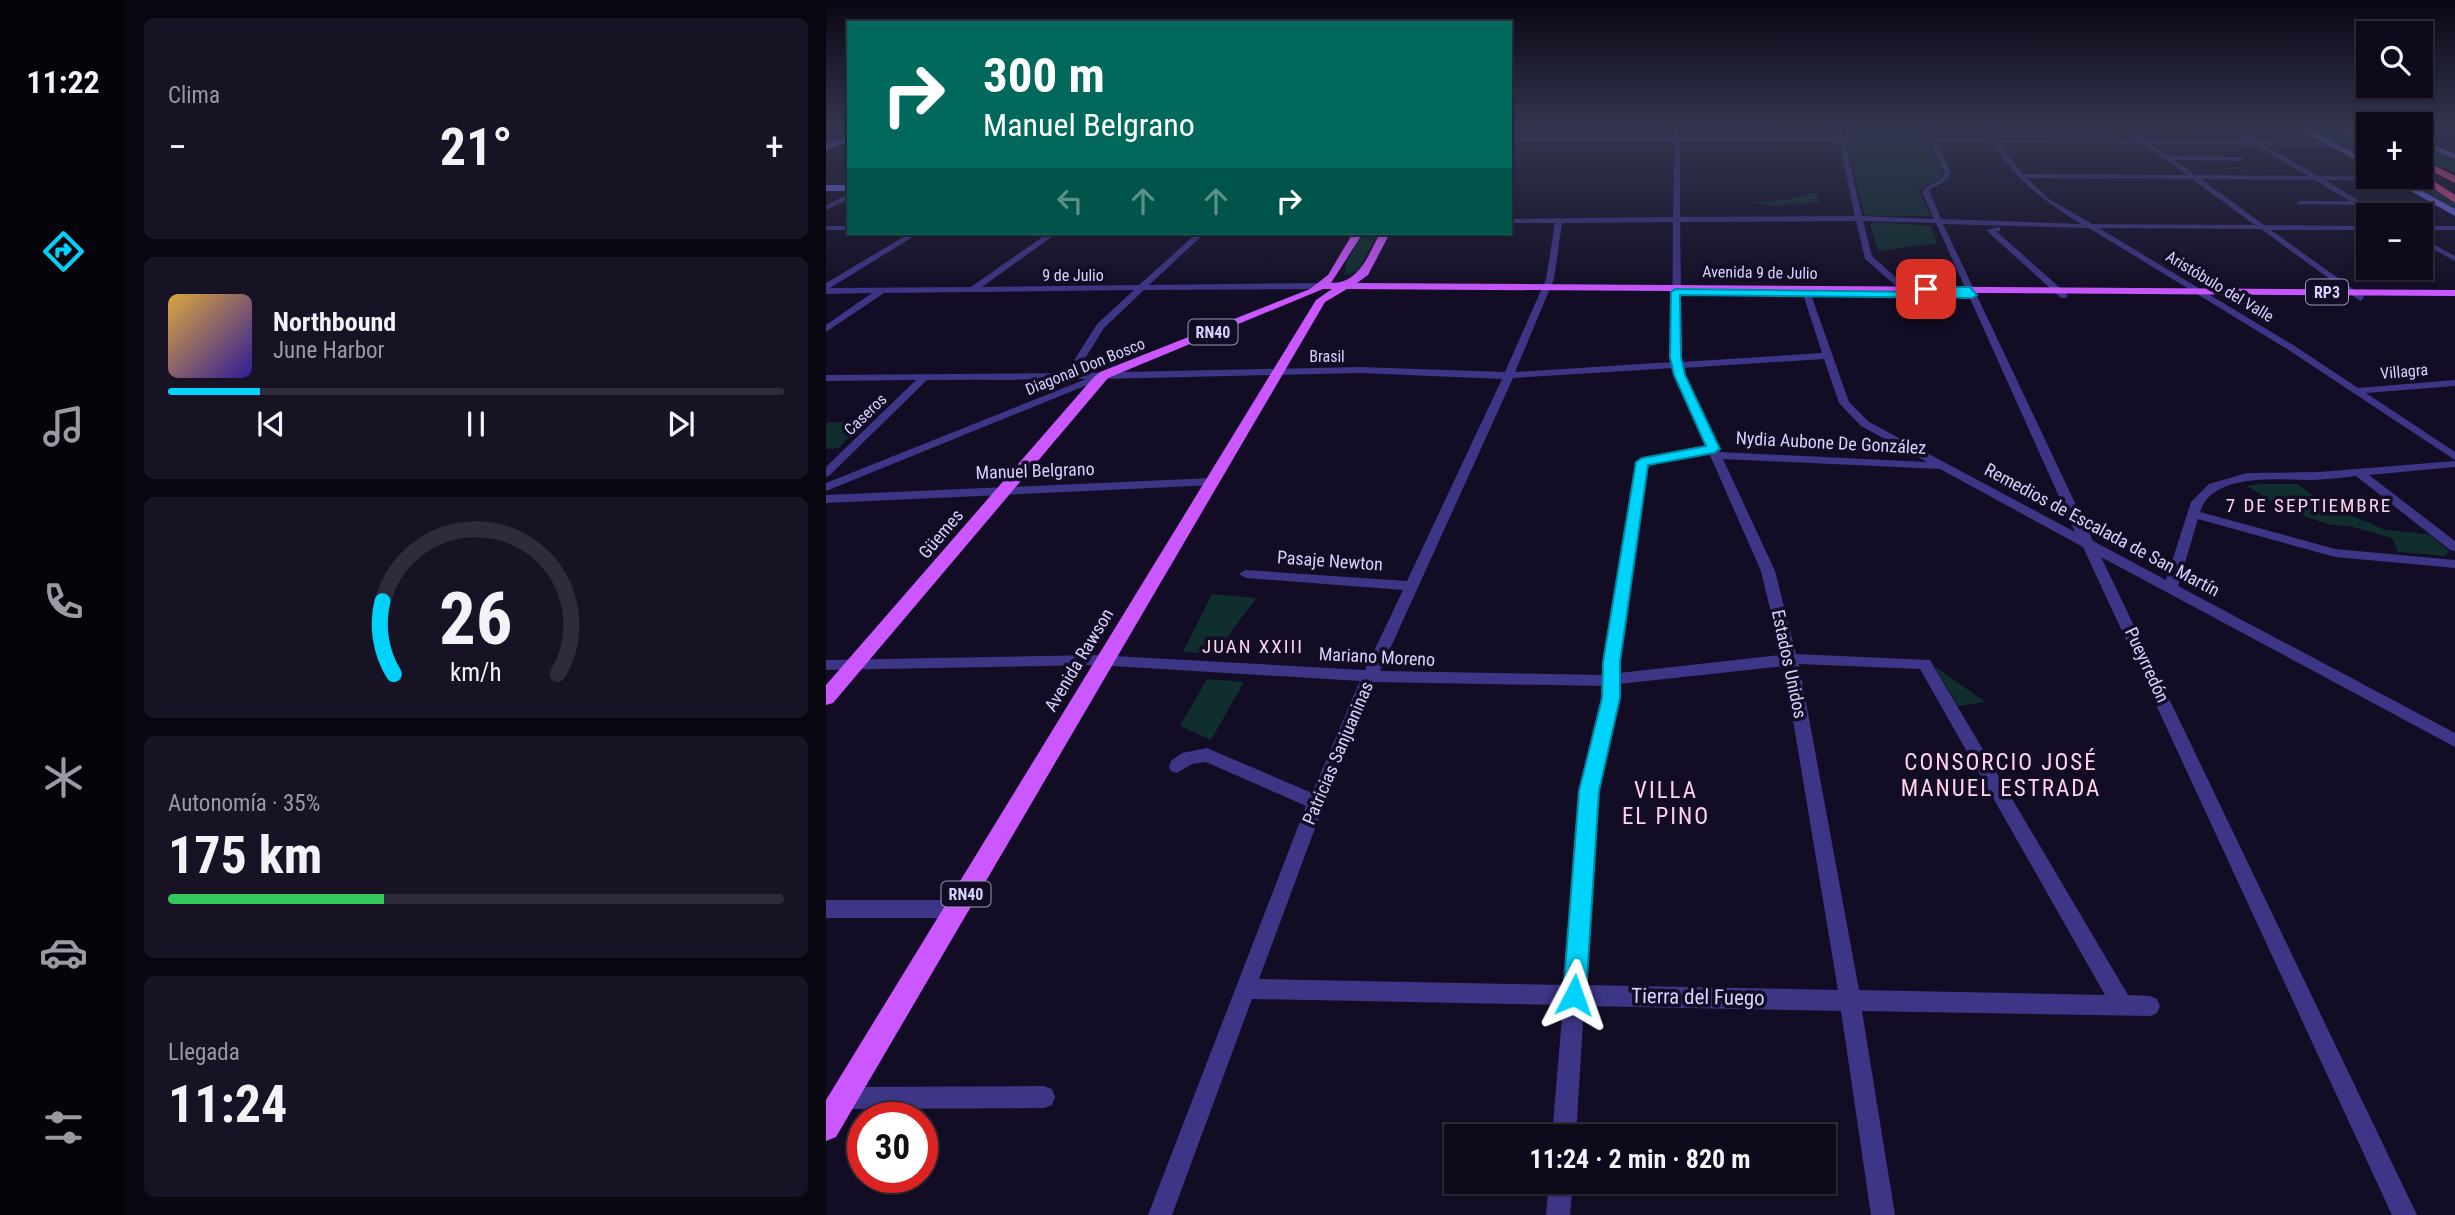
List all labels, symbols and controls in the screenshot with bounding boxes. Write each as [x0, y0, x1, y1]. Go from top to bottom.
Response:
map controls [2356, 21, 2433, 280]
button: search [2356, 21, 2433, 98]
text: 300 m [983, 47, 1105, 104]
icon: right [868, 49, 959, 140]
text: 11:22 [26, 63, 100, 101]
text: Clima [168, 82, 220, 109]
text: Manuel Belgrano [983, 106, 1195, 144]
button: + [2356, 112, 2433, 189]
text: 21° [440, 117, 512, 178]
text: − [168, 125, 187, 169]
text: + [765, 125, 784, 169]
icon: left [1051, 182, 1089, 220]
icon: ahead [1124, 182, 1162, 220]
icon: ahead [1197, 182, 1235, 220]
icon: right [1270, 182, 1308, 220]
button: − [2356, 203, 2433, 280]
icon: directions [39, 227, 88, 276]
street label: Aristóbulo del Valle [2162, 247, 2277, 326]
pin [1896, 259, 1956, 319]
street label: Avenida 9 de Julio [1702, 262, 1818, 283]
street label: 9 de Julio [1042, 266, 1104, 285]
icon: arrive [1907, 270, 1945, 308]
road number: RP3 [2306, 280, 2348, 304]
text: Northbound [273, 307, 396, 337]
road number: RN40 [1188, 320, 1238, 344]
street label: Diagonal Don Bosco [1023, 334, 1148, 399]
text: June Harbor [273, 337, 385, 364]
street label: Brasil [1309, 347, 1345, 366]
street label: Villagra [2379, 360, 2429, 383]
street label: Caseros [840, 390, 890, 439]
icon: music [39, 402, 88, 451]
icon: previous [252, 405, 290, 443]
icon: pause [457, 405, 495, 443]
icon: next [662, 405, 700, 443]
street label: Nydia Aubone De González [1735, 427, 1927, 458]
street label: Manuel Belgrano [975, 458, 1095, 483]
street label: Remedios de Escalada de San Martín [1981, 459, 2223, 601]
district label: 7 DE SEPTIEMBRE [2226, 494, 2392, 517]
street label: Güemes [914, 505, 967, 563]
street label: Pasaje Newton [1276, 546, 1384, 575]
text: 26 [439, 576, 513, 662]
icon: phone [39, 577, 88, 626]
street label: Avenida Rawson [1040, 604, 1118, 715]
street label: Estados Unidos [1768, 608, 1811, 720]
street label: Pueyrredón [2121, 624, 2174, 706]
district label: JUAN XXIII [1202, 635, 1304, 658]
street label: Mariano Moreno [1318, 643, 1436, 670]
text: km/h [450, 657, 502, 686]
street label: Patricias Sanjuaninas [1298, 678, 1377, 827]
district label: CONSORCIO JOSÉ MANUEL ESTRADA [1901, 748, 2101, 802]
icon: climate [39, 753, 88, 802]
district label: VILLA EL PINO [1622, 777, 1710, 830]
text: Autonomía · 35% [168, 790, 320, 817]
text: 175 km [168, 825, 322, 886]
road number: RN40 [942, 881, 990, 906]
icon: car [39, 928, 88, 977]
position arrow [1537, 958, 1611, 1032]
street label: Tierra del Fuego [1631, 984, 1765, 1010]
text: Llegada [168, 1039, 240, 1066]
text: 11:24 [168, 1074, 287, 1135]
speed limit sign: 30 [847, 1102, 938, 1193]
icon: filters [39, 1103, 88, 1152]
text: 11:24 · 2 min · 820 m [1530, 1144, 1750, 1174]

